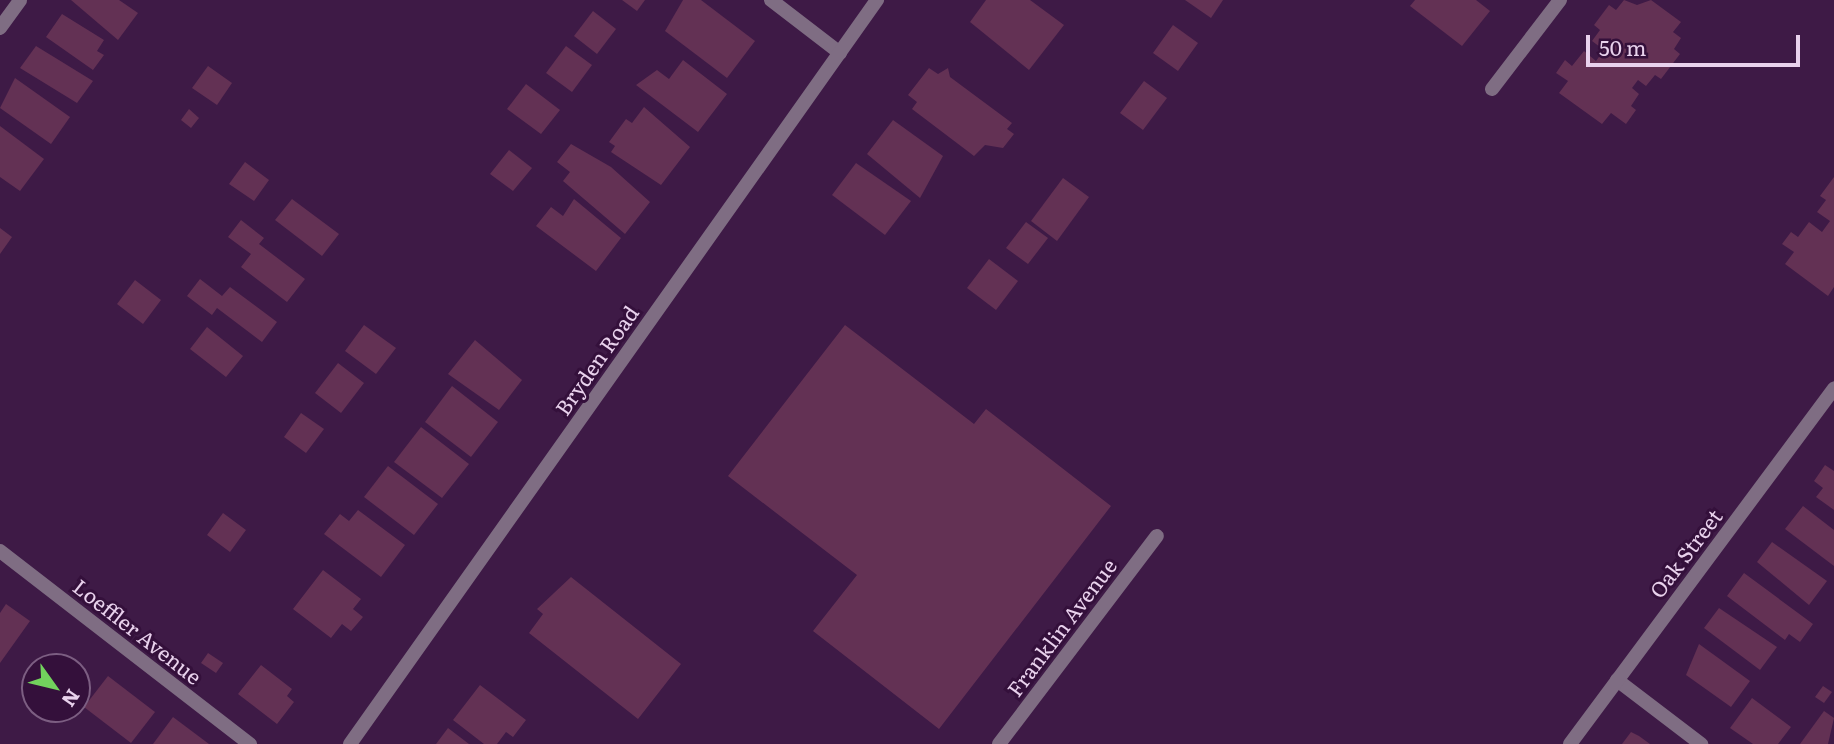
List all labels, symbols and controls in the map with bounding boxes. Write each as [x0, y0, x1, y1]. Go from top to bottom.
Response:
scale bar [1589, 21, 1802, 65]
text: 50 m [1599, 31, 1646, 62]
street label: Bryden Road [549, 300, 643, 420]
street label: Oak Street [1644, 504, 1726, 602]
street label: Franklin Avenue [1001, 553, 1121, 701]
street label: Loeffler Avenue [69, 573, 207, 689]
north arrow [21, 653, 91, 723]
text: N [56, 684, 88, 713]

